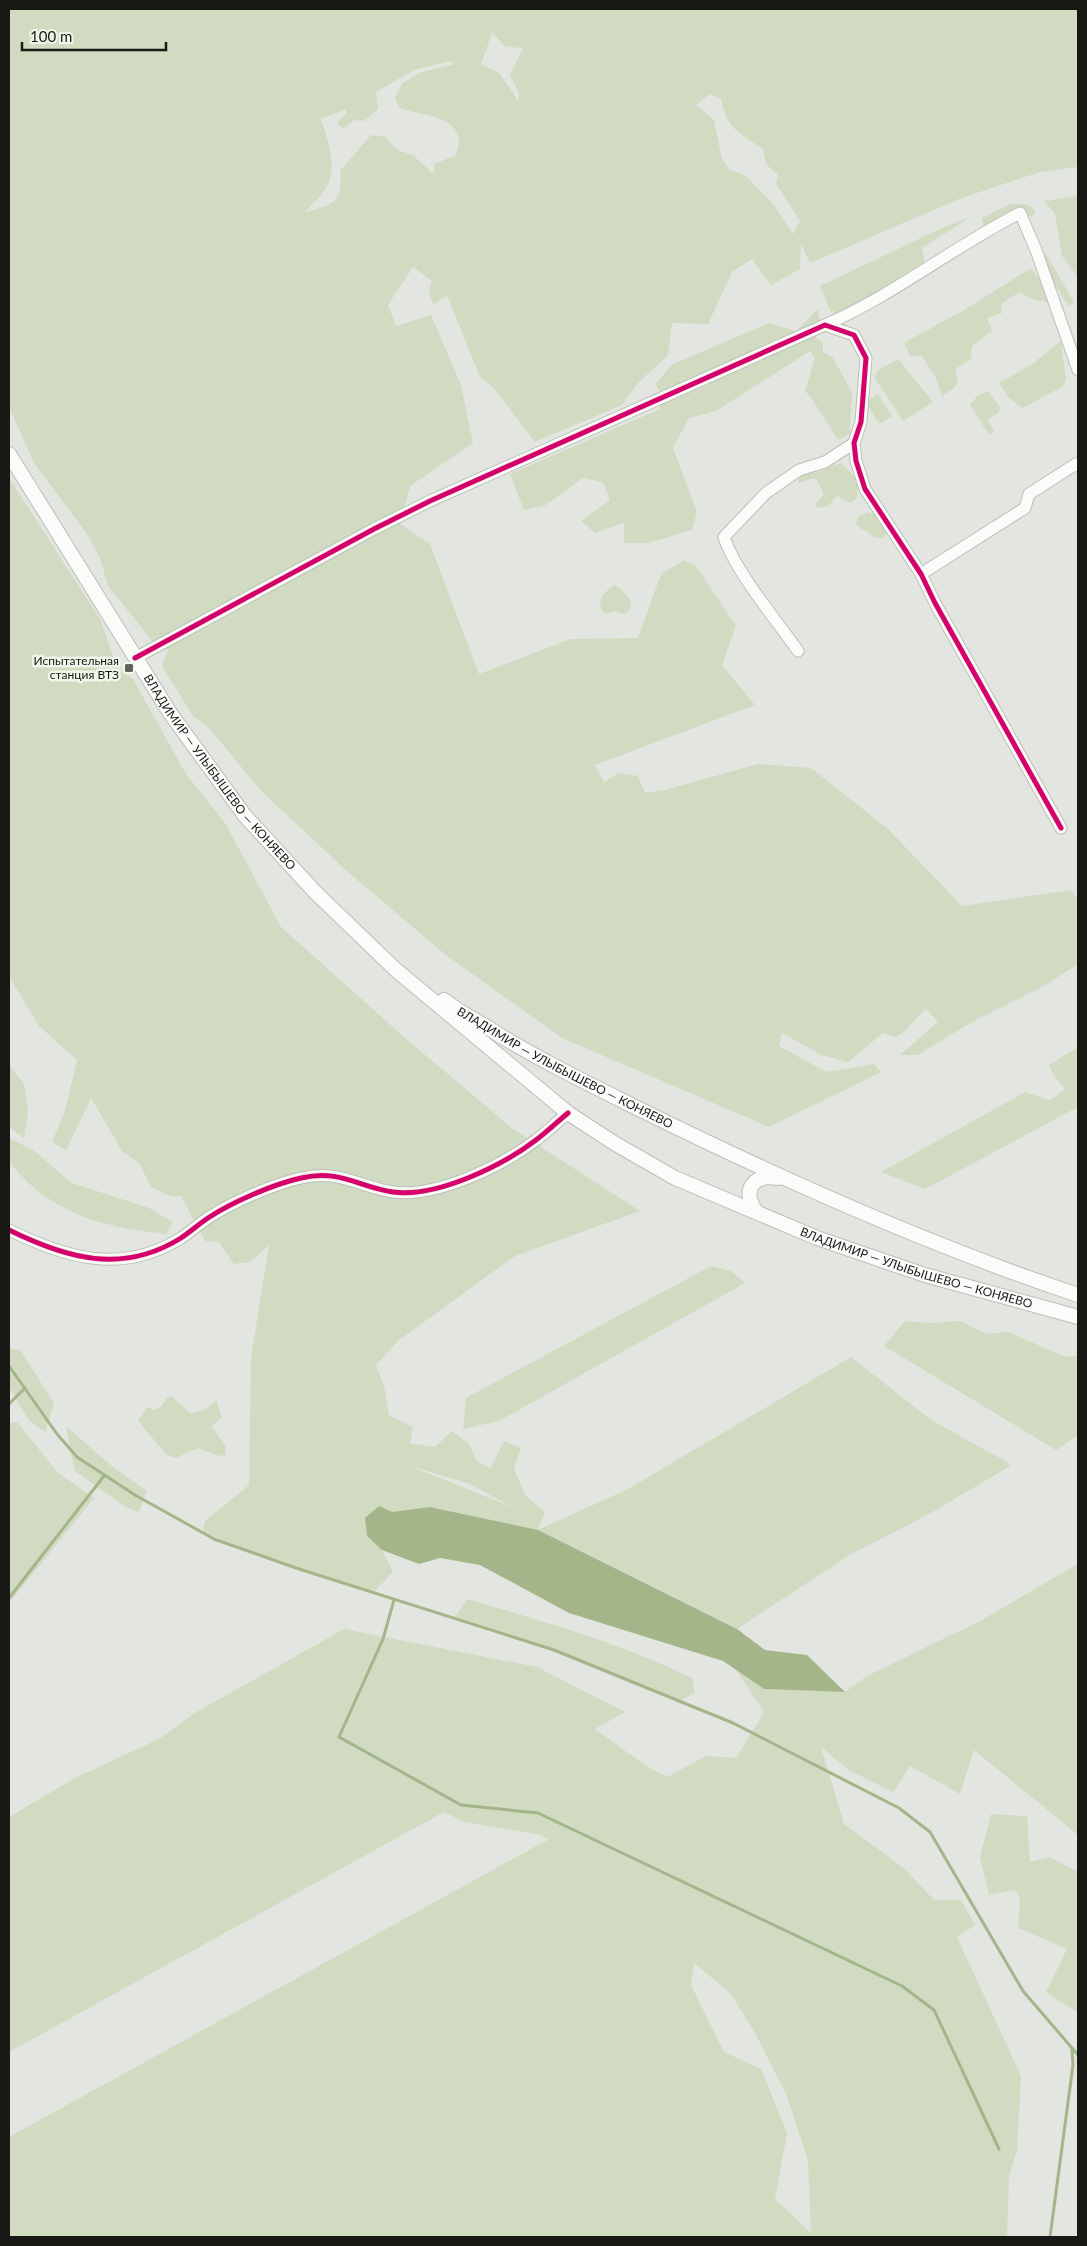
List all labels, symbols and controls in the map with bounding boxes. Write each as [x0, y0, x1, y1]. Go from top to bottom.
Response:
scale bar [22, 20, 166, 52]
text: 100 m [30, 27, 72, 45]
place label: Испытательная станция ВТЗ [33, 653, 119, 682]
marker: Испытательная станция ВТЗ [123, 662, 135, 674]
street label: ВЛАДИМИР — УЛЫБЫШЕВО — КОНЯЕВО [141, 671, 299, 873]
street label: ВЛАДИМИР — УЛЫБЫШЕВО — КОНЯЕВО [455, 1004, 676, 1132]
street label: ВЛАДИМИР — УЛЫБЫШЕВО — КОНЯЕВО [798, 1224, 1035, 1311]

